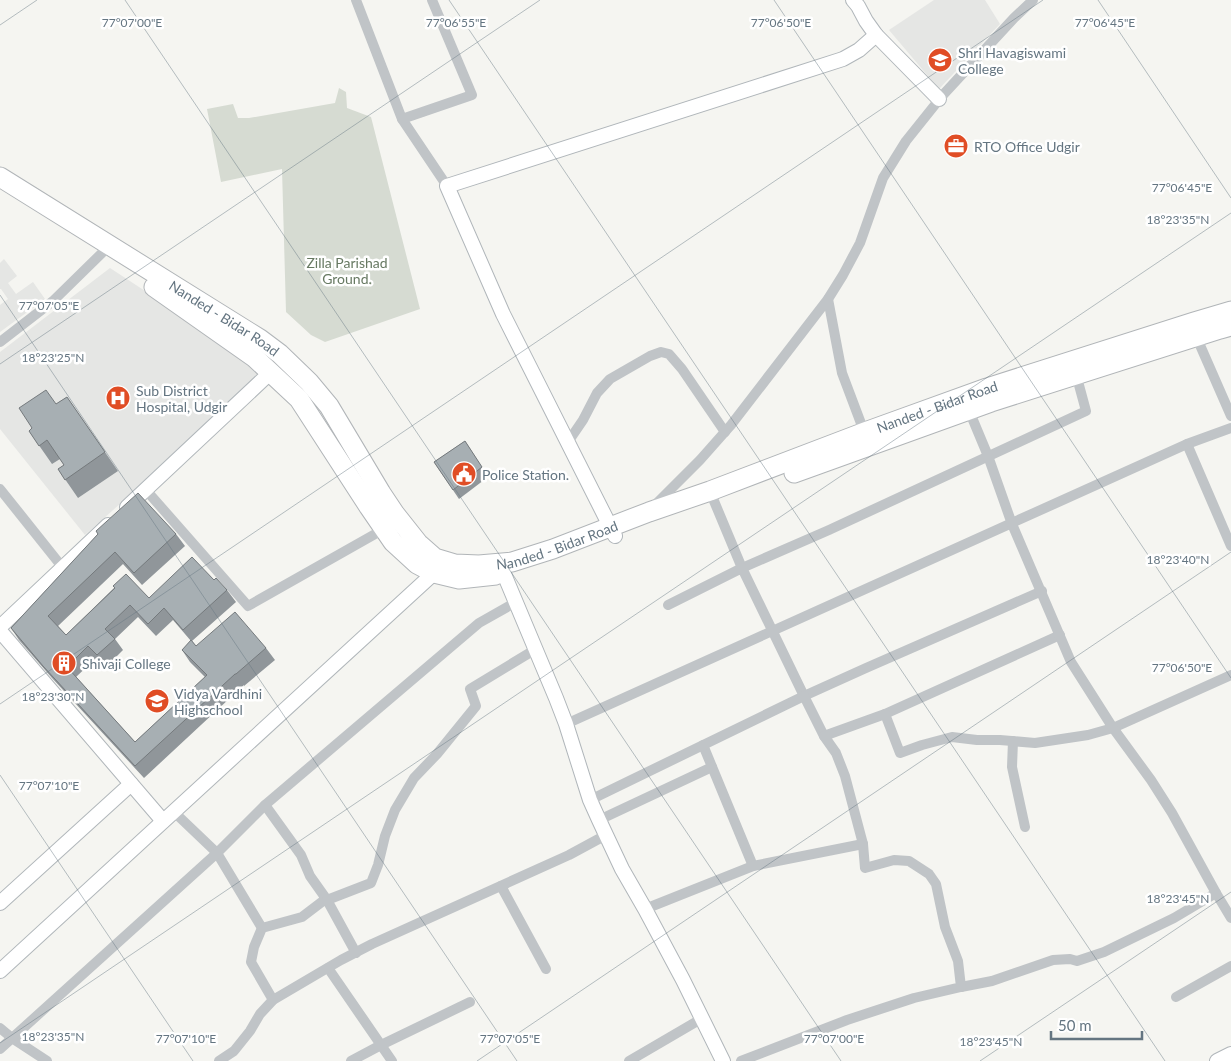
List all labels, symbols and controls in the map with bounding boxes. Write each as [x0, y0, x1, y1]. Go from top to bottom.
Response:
text: 77°07'00"E [102, 15, 162, 30]
text: 77°06'55"E [426, 15, 486, 30]
text: 77°06'50"E [751, 15, 811, 30]
text: 77°06'45"E [1075, 15, 1135, 30]
place label: Shri Havagiswami College [958, 44, 1066, 77]
school or university icon: Shri Havagiswami College [927, 47, 953, 73]
office icon: RTO Office Udgir [943, 133, 969, 159]
place label: RTO Office Udgir [974, 138, 1080, 155]
text: 77°06'45"E [1152, 180, 1212, 195]
text: 18°23'35"N [1147, 212, 1209, 227]
park label: Zilla Parishad Ground. [306, 254, 388, 287]
street label: Nanded - Bidar Road [166, 276, 283, 359]
text: 77°07'05"E [19, 298, 79, 313]
text: 18°23'25"N [22, 350, 84, 365]
street label: Nanded - Bidar Road [874, 377, 1000, 436]
place label: Sub District Hospital, Udgir [136, 382, 227, 415]
hospital icon: Sub District Hospital, Udgir [105, 385, 131, 411]
public building icon: Police Station. [451, 461, 477, 487]
place label: Police Station. [482, 466, 569, 483]
street label: Nanded - Bidar Road [495, 516, 620, 572]
text: 18°23'40"N [1147, 552, 1209, 567]
building icon: Shivaji College [51, 650, 77, 676]
place label: Shivaji College [82, 655, 171, 672]
text: 77°06'50"E [1152, 660, 1212, 675]
place label: Vidya Vardhini Highschool [174, 685, 262, 718]
school or university icon: Vidya Vardhini Highschool [144, 688, 170, 714]
text: 18°23'30"N [22, 689, 84, 704]
text: 77°07'10"E [19, 778, 79, 793]
text: 18°23'45"N [1147, 891, 1209, 906]
scale bar [1051, 1008, 1142, 1040]
text: 50 m [1058, 1016, 1092, 1034]
text: 18°23'35"N [22, 1029, 84, 1044]
text: 77°07'10"E [156, 1031, 216, 1046]
text: 77°07'05"E [480, 1031, 540, 1046]
text: 77°07'00"E [804, 1031, 864, 1046]
text: 18°23'45"N [960, 1034, 1022, 1049]

